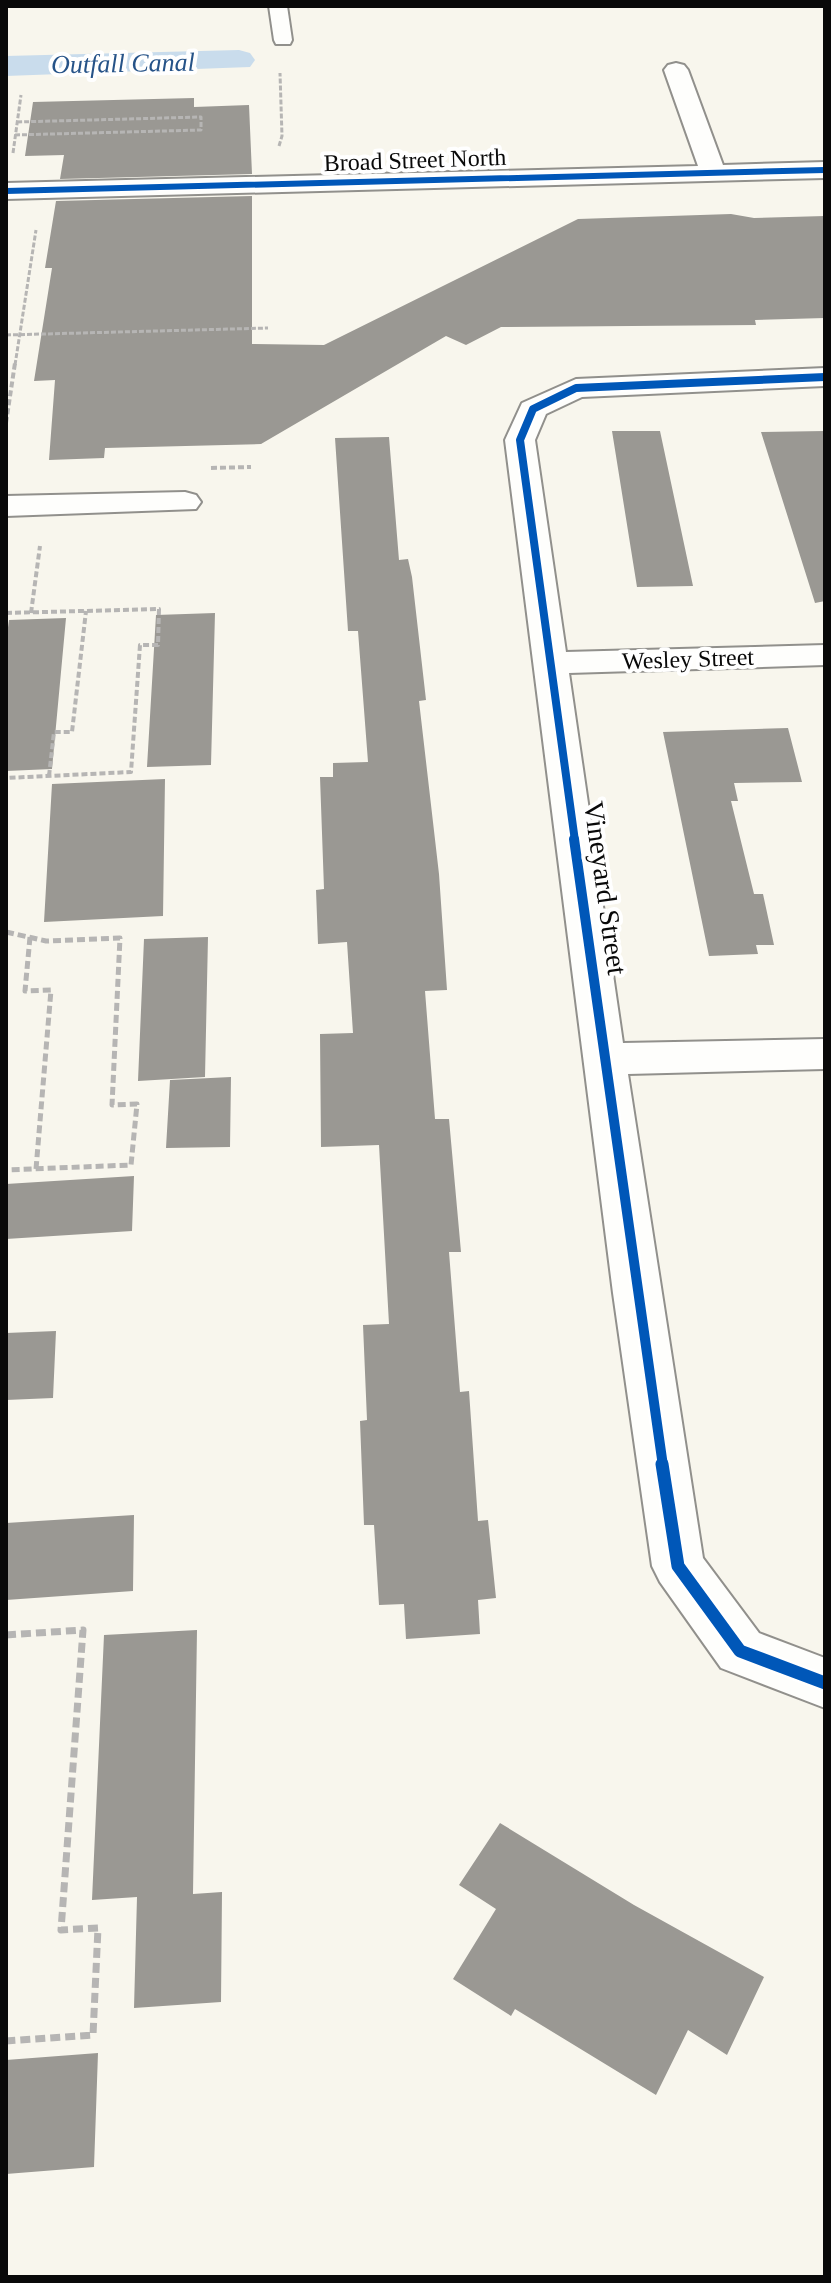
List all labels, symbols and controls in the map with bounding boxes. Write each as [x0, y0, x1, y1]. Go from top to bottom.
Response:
water label: Outfall Canal [51, 48, 195, 79]
street label: Broad Street North [323, 144, 507, 176]
street label: Wesley Street [622, 644, 755, 674]
street label: Vineyard Street [578, 799, 633, 977]

